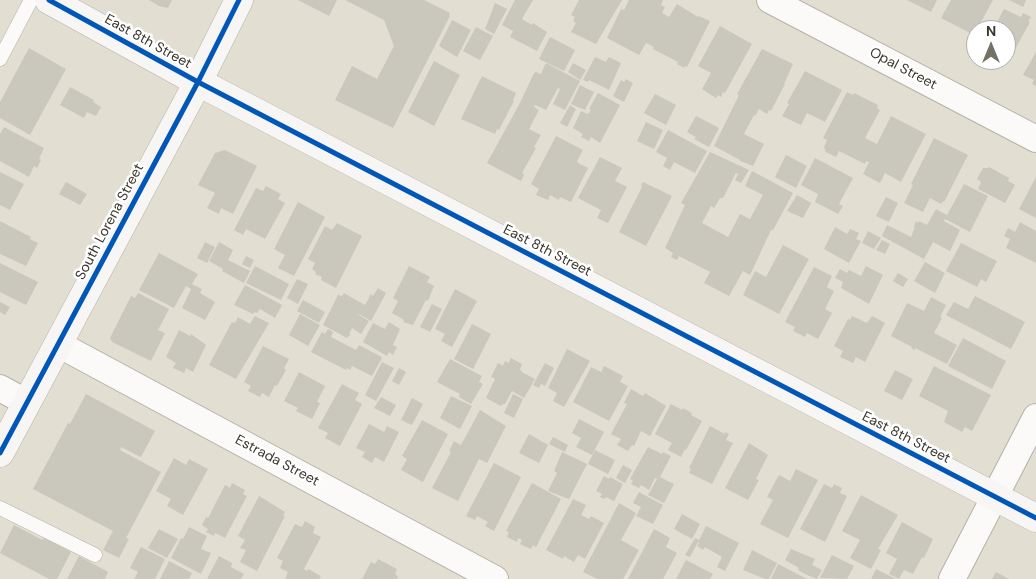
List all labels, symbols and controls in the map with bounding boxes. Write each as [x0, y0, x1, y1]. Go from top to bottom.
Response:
street label: East 8th Street [102, 11, 194, 73]
north arrow [966, 20, 1016, 70]
text: N [986, 22, 996, 40]
street label: Opal Street [867, 44, 939, 94]
street label: South Lorena Street [72, 161, 148, 283]
street label: East 8th Street [500, 222, 594, 280]
street label: East 8th Street [859, 409, 953, 467]
street label: Estrada Street [232, 432, 322, 490]

